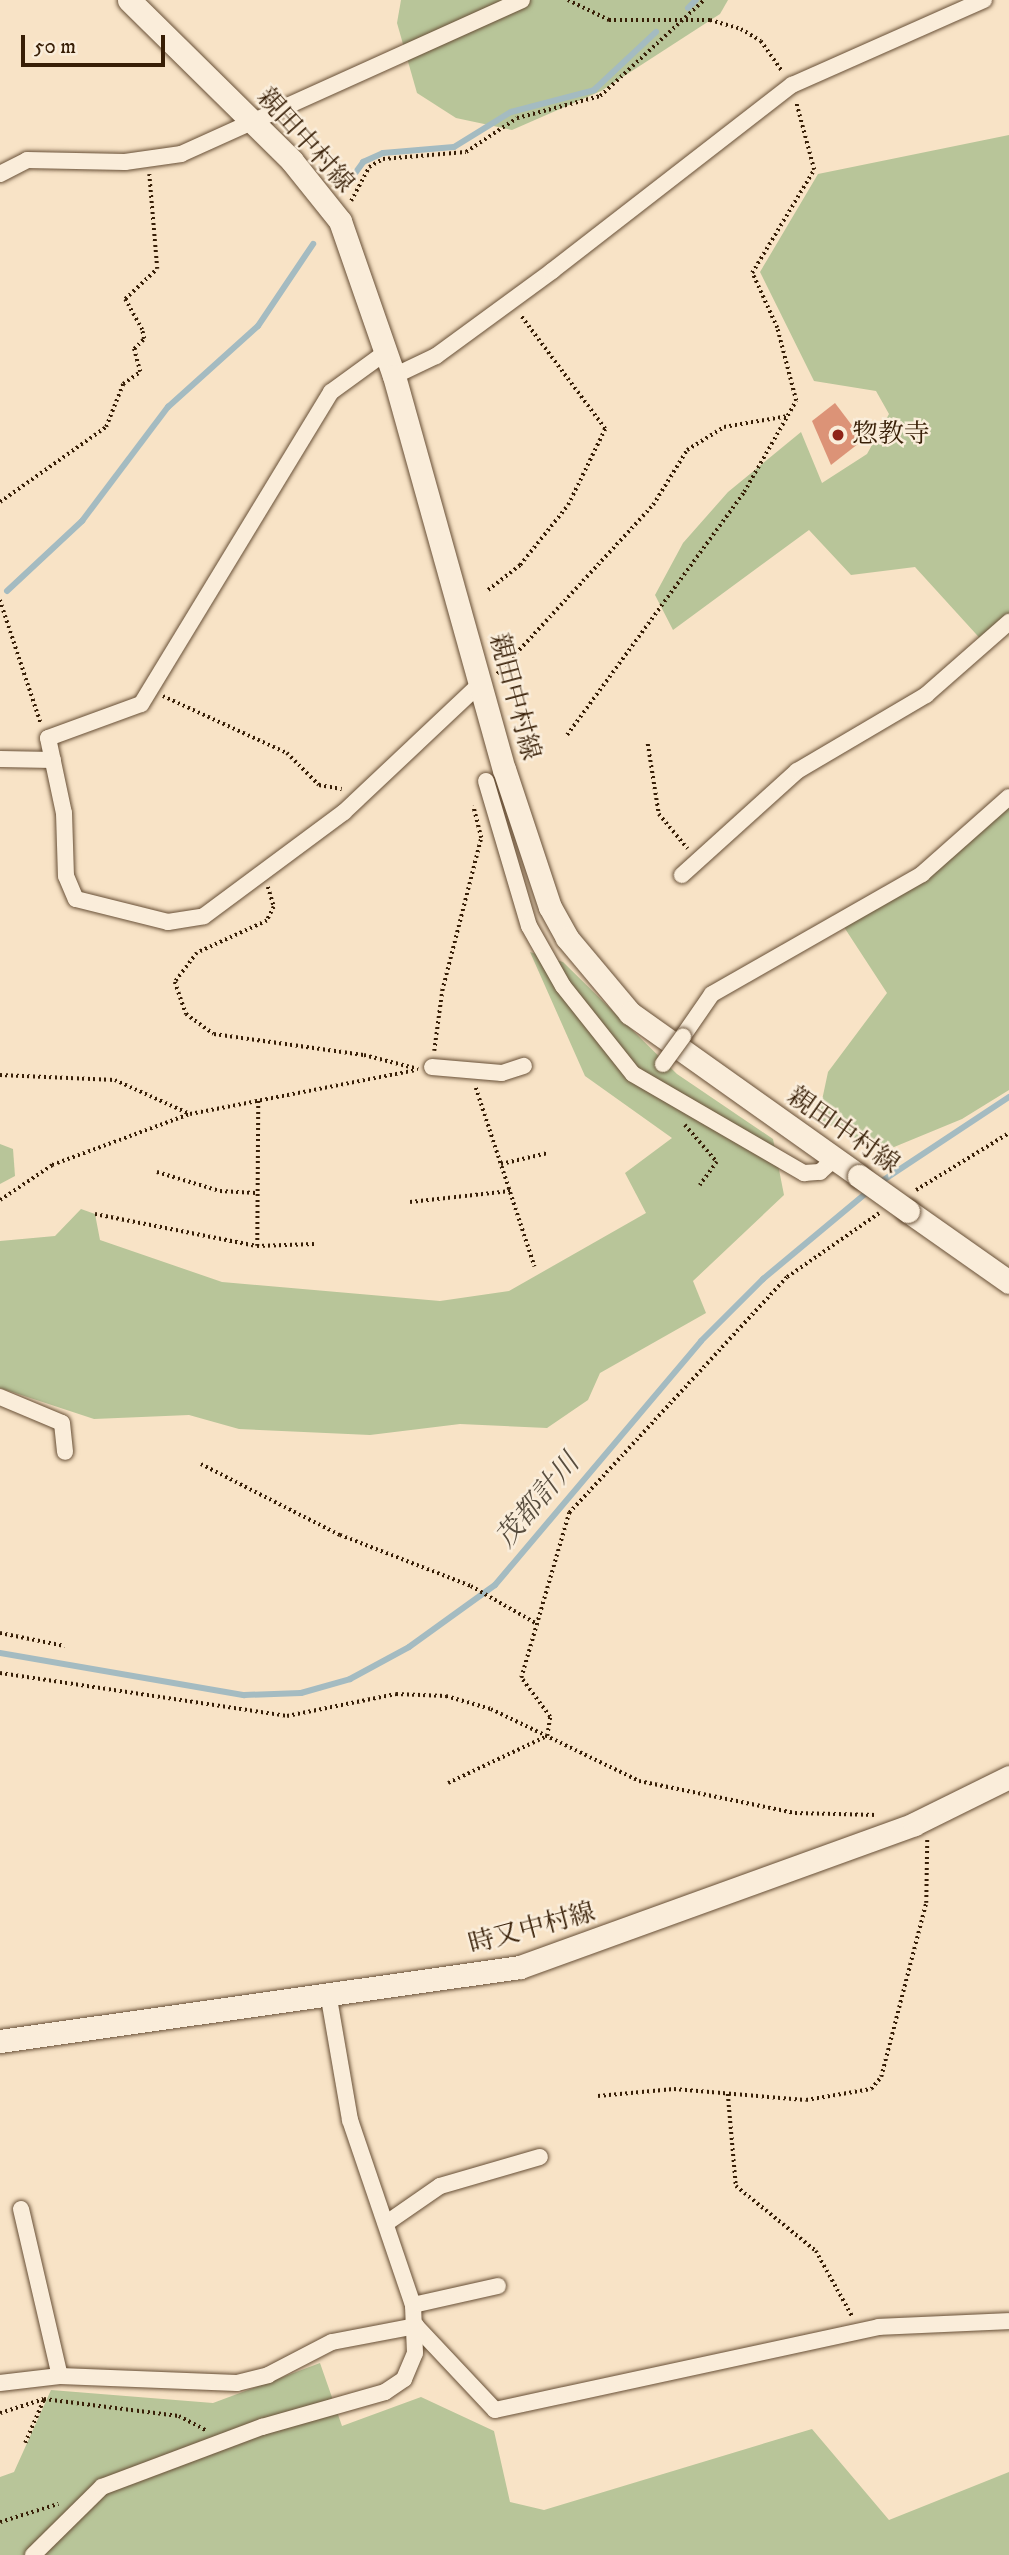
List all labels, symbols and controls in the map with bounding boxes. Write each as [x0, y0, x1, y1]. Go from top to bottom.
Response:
scale bar [24, 21, 168, 65]
text: 50 m [34, 34, 76, 60]
street label: 親田中村線 [250, 82, 360, 200]
place label: 惣教寺 [852, 419, 930, 451]
marker: 惣教寺 [830, 427, 846, 443]
street label: 親田中村線 [482, 630, 546, 764]
street label: 親田中村線 [781, 1081, 905, 1181]
water label: 茂都計川 [489, 1447, 587, 1555]
street label: 時又中村線 [465, 1897, 599, 1961]

